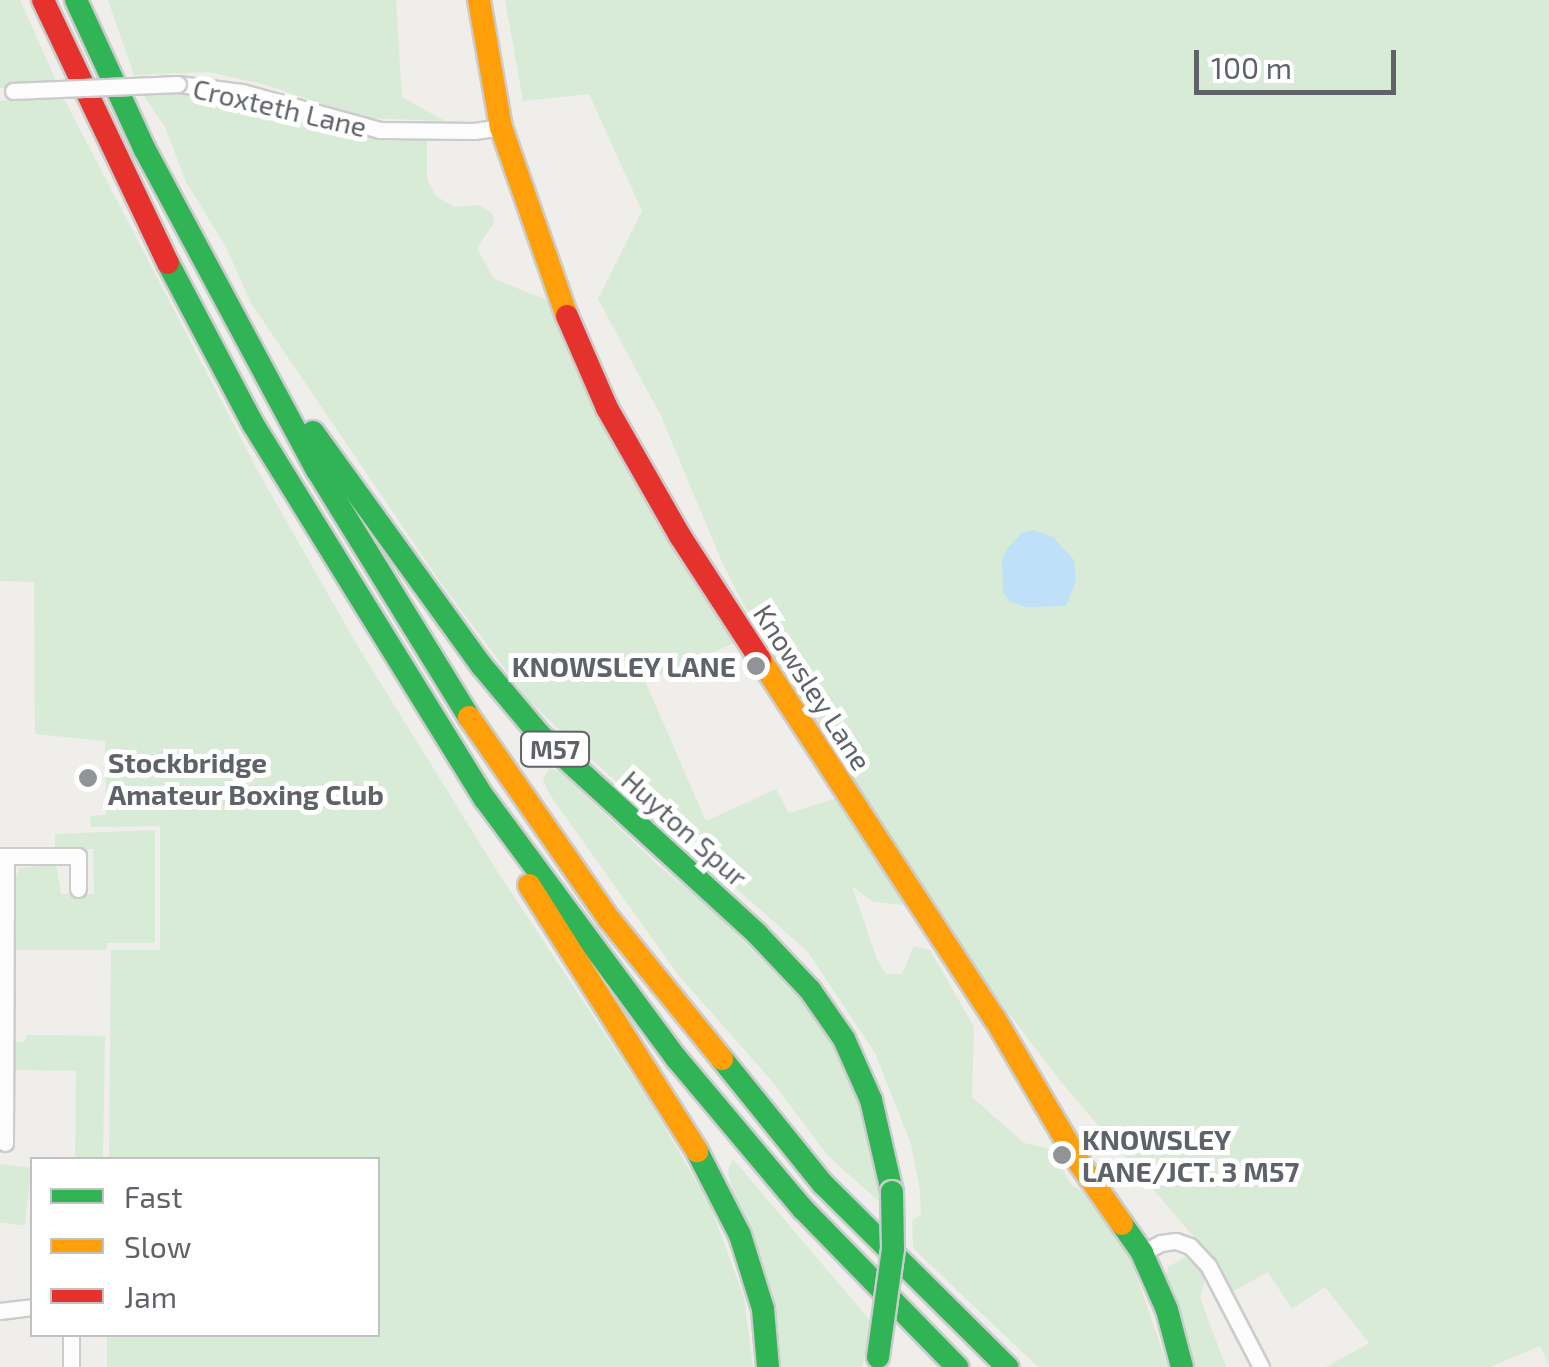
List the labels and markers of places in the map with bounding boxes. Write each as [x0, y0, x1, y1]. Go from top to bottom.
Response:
place label: KNOWSLEY LANE [511, 649, 736, 683]
marker: KNOWSLEY LANE [745, 655, 767, 677]
place label: Stockbridge Amateur Boxing Club [108, 745, 384, 811]
marker: Stockbridge Amateur Boxing Club [77, 767, 99, 789]
place label: KNOWSLEY LANE/JCT. 3 M57 [1082, 1122, 1299, 1188]
marker: KNOWSLEY LANE/JCT. 3 M57 [1051, 1144, 1073, 1166]

